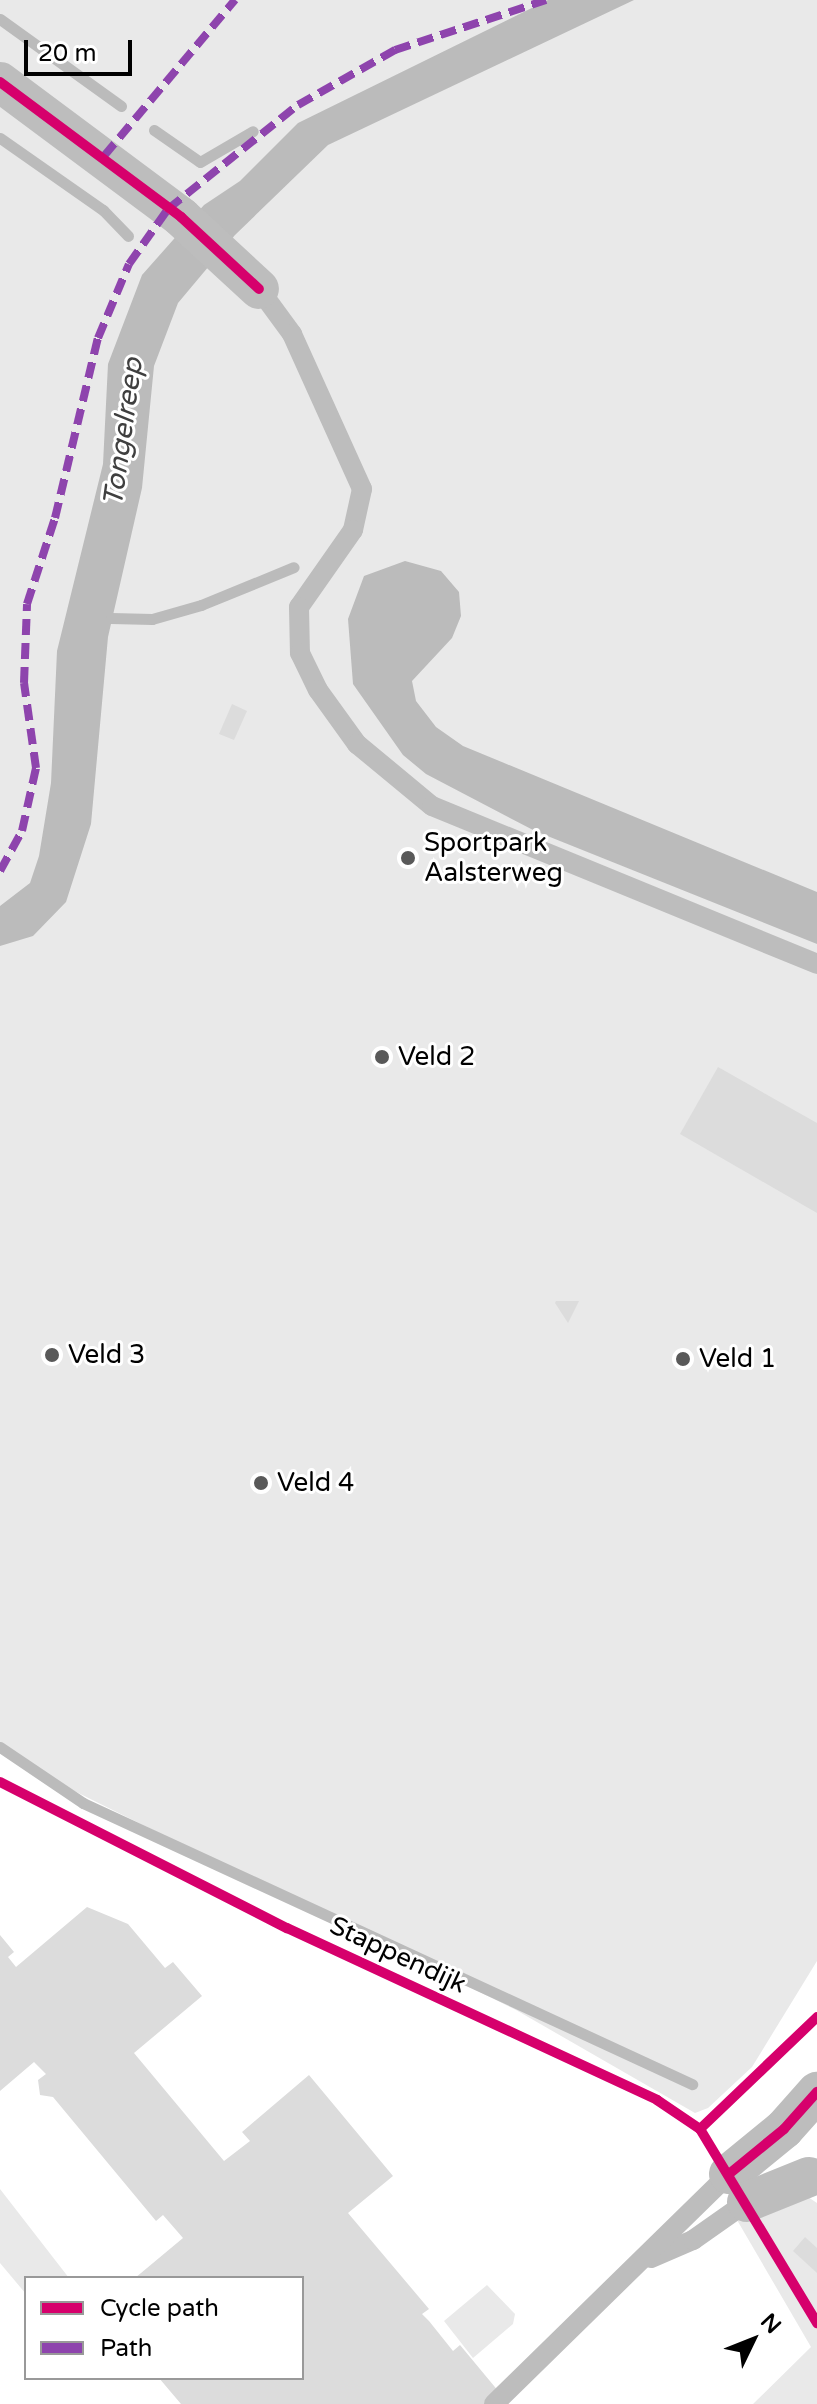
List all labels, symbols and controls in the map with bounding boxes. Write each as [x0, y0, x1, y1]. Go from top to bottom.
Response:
scale bar [28, 24, 136, 74]
text: 20 m [38, 39, 96, 68]
water label: Tongelreep [96, 356, 150, 508]
place label: Sportpark Aalsterweg [424, 827, 563, 888]
marker: Sportpark Aalsterweg [399, 849, 417, 867]
place label: Veld 2 [398, 1041, 475, 1073]
marker: Veld 2 [373, 1048, 391, 1066]
place label: Veld 3 [68, 1339, 145, 1371]
place label: Veld 1 [699, 1343, 776, 1375]
marker: Veld 3 [43, 1346, 61, 1364]
marker: Veld 1 [674, 1350, 692, 1368]
place label: Veld 4 [277, 1467, 354, 1499]
marker: Veld 4 [252, 1474, 270, 1492]
street label: Stappendijk [325, 1910, 471, 2000]
legend [24, 2276, 304, 2380]
text: Cycle path [100, 2294, 219, 2323]
north arrow [713, 2300, 793, 2380]
text: N [755, 2308, 786, 2339]
text: Path [100, 2334, 153, 2363]

